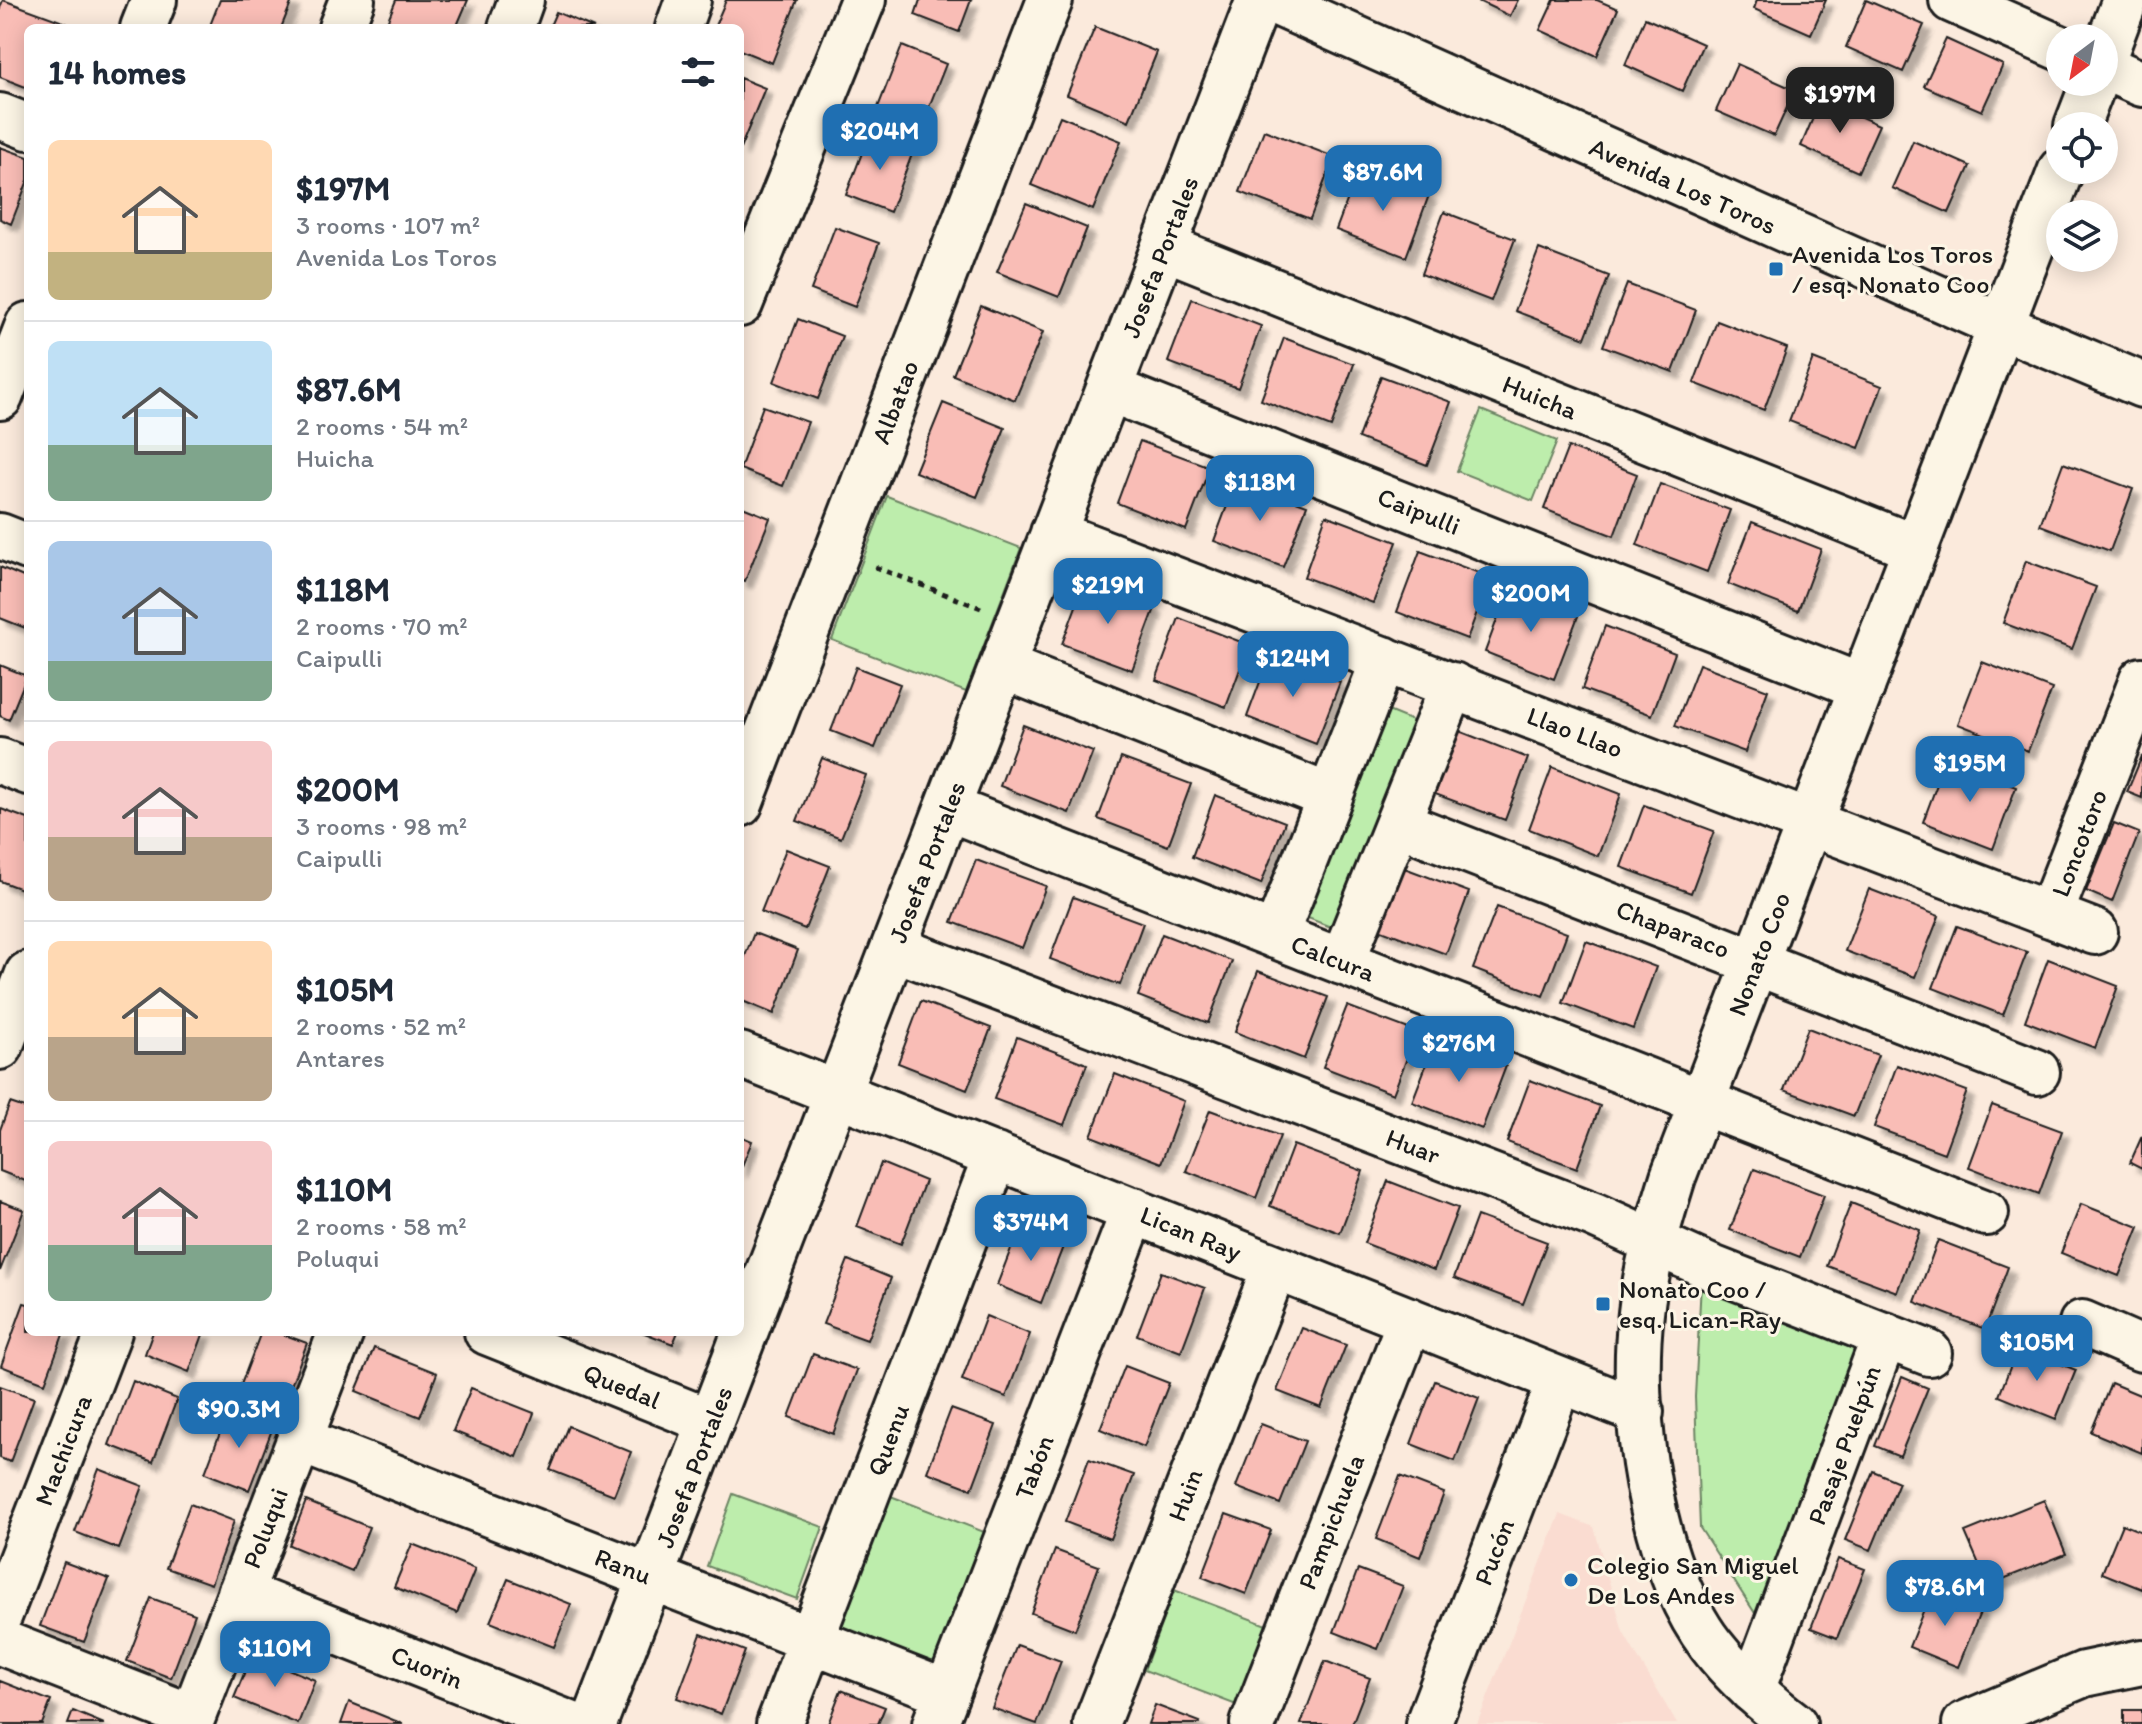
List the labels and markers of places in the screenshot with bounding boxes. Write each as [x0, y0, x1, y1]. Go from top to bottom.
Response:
pin: $197M [1784, 67, 1896, 135]
pin: $204M [824, 104, 936, 172]
pin: $87.6M [1318, 145, 1448, 213]
place label: Avenida Los Toros / esq. Nonato Coo [1792, 238, 1993, 300]
marker: Avenida Los Toros / esq. Nonato Coo [1767, 260, 1785, 278]
pin: $118M [1204, 455, 1316, 523]
pin: $219M [1052, 558, 1164, 626]
pin: $200M [1475, 566, 1587, 634]
pin: $124M [1237, 631, 1349, 699]
pin: $195M [1914, 736, 2026, 804]
pin: $276M [1403, 1016, 1515, 1084]
pin: $374M [975, 1195, 1087, 1263]
place label: Nonato Coo / esq. Lican-Ray [1619, 1273, 1781, 1335]
marker: Nonato Coo / esq. Lican-Ray [1594, 1295, 1612, 1313]
pin: $105M [1981, 1315, 2093, 1383]
pin: $90.3M [174, 1382, 304, 1450]
place label: Colegio San Miguel De Los Andes [1587, 1549, 1799, 1611]
pin: $78.6M [1880, 1560, 2010, 1628]
marker: Colegio San Miguel De Los Andes [1562, 1571, 1580, 1589]
pin: $110M [219, 1621, 331, 1689]

